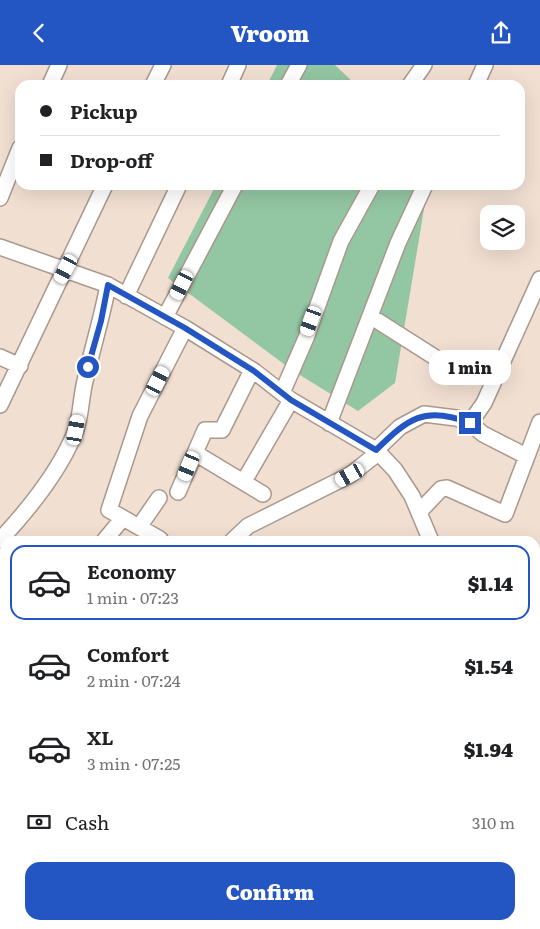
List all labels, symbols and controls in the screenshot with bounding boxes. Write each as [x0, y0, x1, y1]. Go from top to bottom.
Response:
text: Vroom [231, 16, 309, 49]
icon: back [25, 19, 53, 47]
icon: share [487, 19, 515, 47]
text: Pickup [70, 97, 138, 125]
text: Drop-off [70, 146, 153, 174]
map controls [480, 205, 525, 250]
button: layers [480, 205, 525, 250]
car [52, 252, 79, 286]
car [168, 268, 195, 302]
car [298, 304, 323, 338]
callout: 1 min [429, 351, 511, 385]
text: 1 min [448, 355, 492, 379]
route start [77, 356, 99, 378]
car [144, 364, 171, 398]
route end [459, 412, 481, 434]
car [66, 414, 85, 446]
car [176, 449, 201, 483]
car [333, 461, 366, 489]
text: Economy [87, 557, 176, 585]
icon: car [27, 560, 72, 605]
text: $1.14 [468, 569, 513, 597]
text: 1 min · 07:23 [87, 585, 179, 609]
text: Comfort [87, 640, 169, 668]
icon: car [27, 643, 72, 688]
text: $1.54 [464, 652, 513, 680]
text: 2 min · 07:24 [87, 668, 181, 692]
text: XL [87, 723, 114, 751]
icon: car [27, 726, 72, 771]
text: $1.94 [464, 735, 513, 763]
text: 3 min · 07:25 [87, 751, 181, 775]
icon: cash [25, 808, 53, 836]
text: Cash [65, 808, 109, 836]
text: 310 m [472, 810, 515, 834]
button: Confirm [25, 862, 515, 920]

